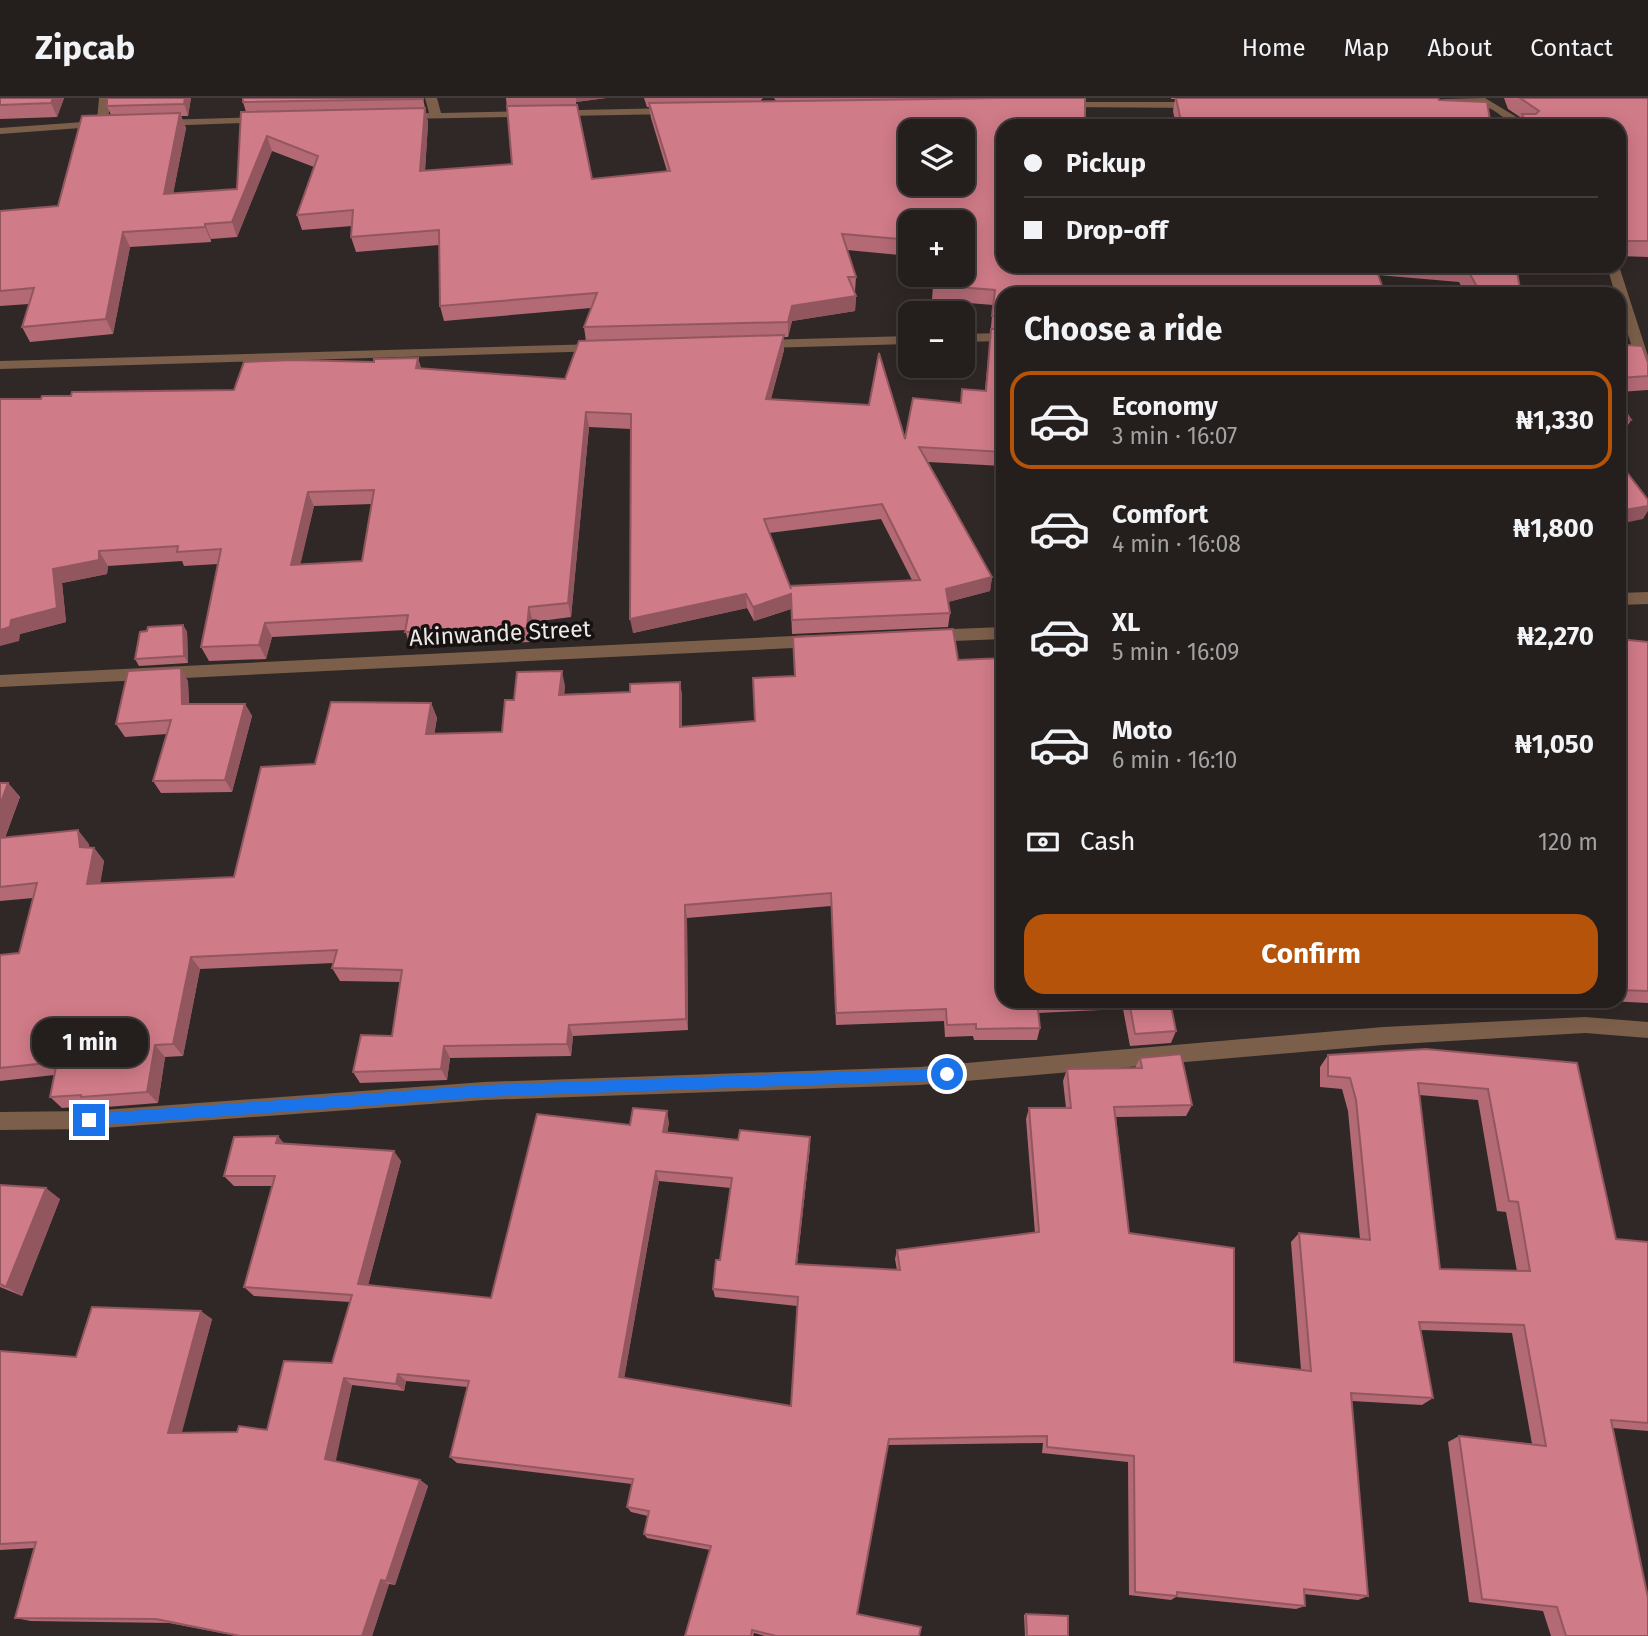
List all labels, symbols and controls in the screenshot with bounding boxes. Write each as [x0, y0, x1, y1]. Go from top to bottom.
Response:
text: Zipcab [35, 28, 135, 68]
text: Home [1242, 34, 1306, 62]
text: Map [1344, 34, 1390, 62]
text: About [1428, 34, 1492, 62]
text: Contact [1530, 34, 1613, 62]
map controls [898, 119, 975, 378]
button: layers [898, 119, 975, 196]
text: Pickup [1066, 148, 1146, 179]
button: + [898, 210, 975, 287]
text: Drop-off [1066, 215, 1168, 246]
button: − [898, 301, 975, 378]
text: Choose a ride [1024, 310, 1222, 348]
icon: car [1028, 389, 1091, 452]
text: Economy [1112, 391, 1218, 422]
text: ₦1,330 [1516, 405, 1594, 436]
text: 3 min · 16:07 [1112, 422, 1237, 450]
icon: car [1028, 497, 1091, 560]
text: Comfort [1112, 499, 1208, 530]
text: ₦1,800 [1513, 513, 1594, 544]
text: 4 min · 16:08 [1112, 530, 1241, 558]
icon: car [1028, 605, 1091, 668]
text: XL [1112, 607, 1140, 638]
street label: Akinwande Street [408, 614, 592, 652]
text: ₦2,270 [1517, 621, 1594, 652]
text: 5 min · 16:09 [1112, 638, 1239, 666]
icon: car [1028, 713, 1091, 776]
text: Moto [1112, 715, 1172, 746]
text: ₦1,050 [1515, 729, 1594, 760]
text: 6 min · 16:10 [1112, 746, 1237, 774]
icon: cash [1024, 823, 1062, 861]
text: Cash [1080, 826, 1136, 857]
text: 120 m [1538, 828, 1598, 856]
button: Confirm [1024, 914, 1598, 994]
callout: 1 min [31, 1018, 147, 1068]
text: 1 min [62, 1028, 118, 1056]
route start [931, 1058, 963, 1090]
route end [73, 1104, 105, 1136]

